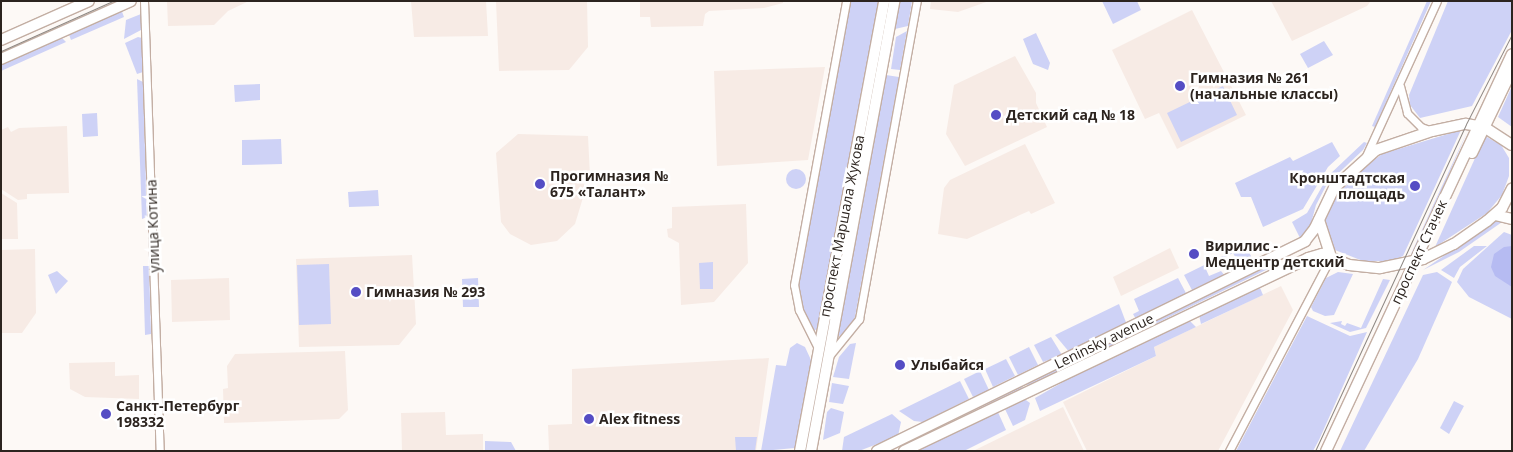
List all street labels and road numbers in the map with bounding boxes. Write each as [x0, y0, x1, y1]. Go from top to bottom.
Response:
street label: проспект Маршала Жукова [816, 133, 868, 319]
street label: улица Котина [143, 179, 163, 273]
street label: проспект Стачек [1387, 197, 1451, 307]
street label: Leninsky avenue [1052, 310, 1156, 372]

